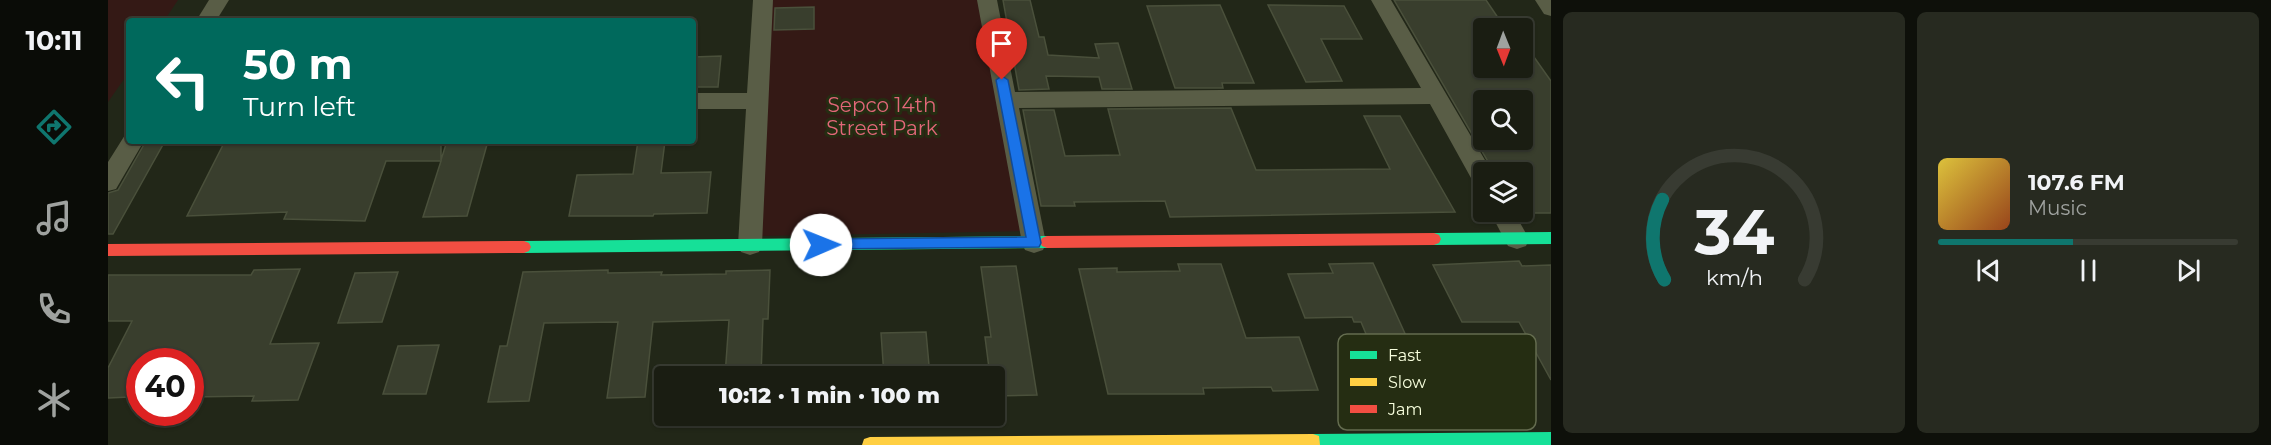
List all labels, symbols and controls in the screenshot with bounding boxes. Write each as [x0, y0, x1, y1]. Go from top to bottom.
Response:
pin [976, 18, 1027, 80]
north arrow [1473, 18, 1533, 78]
map controls [1473, 18, 1533, 222]
text: 10:11 [25, 24, 83, 57]
icon: arrive [985, 27, 1018, 60]
text: 50 m [243, 38, 352, 90]
icon: left [144, 42, 222, 120]
text: Turn left [243, 90, 356, 123]
button: search [1473, 90, 1533, 150]
park label: Sepco 14th Street Park [826, 93, 938, 140]
icon: directions [33, 106, 75, 148]
button: layers [1473, 162, 1533, 222]
text: 107.6 FM [2028, 169, 2125, 196]
text: 34 [1693, 194, 1774, 270]
text: Music [2028, 196, 2087, 220]
icon: music [33, 197, 75, 239]
position arrow [789, 213, 853, 277]
icon: previous [1972, 254, 2005, 287]
icon: pause [2072, 254, 2105, 287]
icon: next [2172, 254, 2205, 287]
text: km/h [1705, 264, 1763, 290]
icon: phone [33, 288, 75, 330]
legend [1338, 334, 1536, 430]
text: Fast [1388, 346, 1422, 365]
speed limit sign: 40 [126, 348, 204, 426]
text: Slow [1388, 373, 1426, 392]
icon: climate [33, 379, 75, 421]
text: 10:12 · 1 min · 100 m [719, 382, 940, 409]
text: Jam [1387, 400, 1422, 419]

